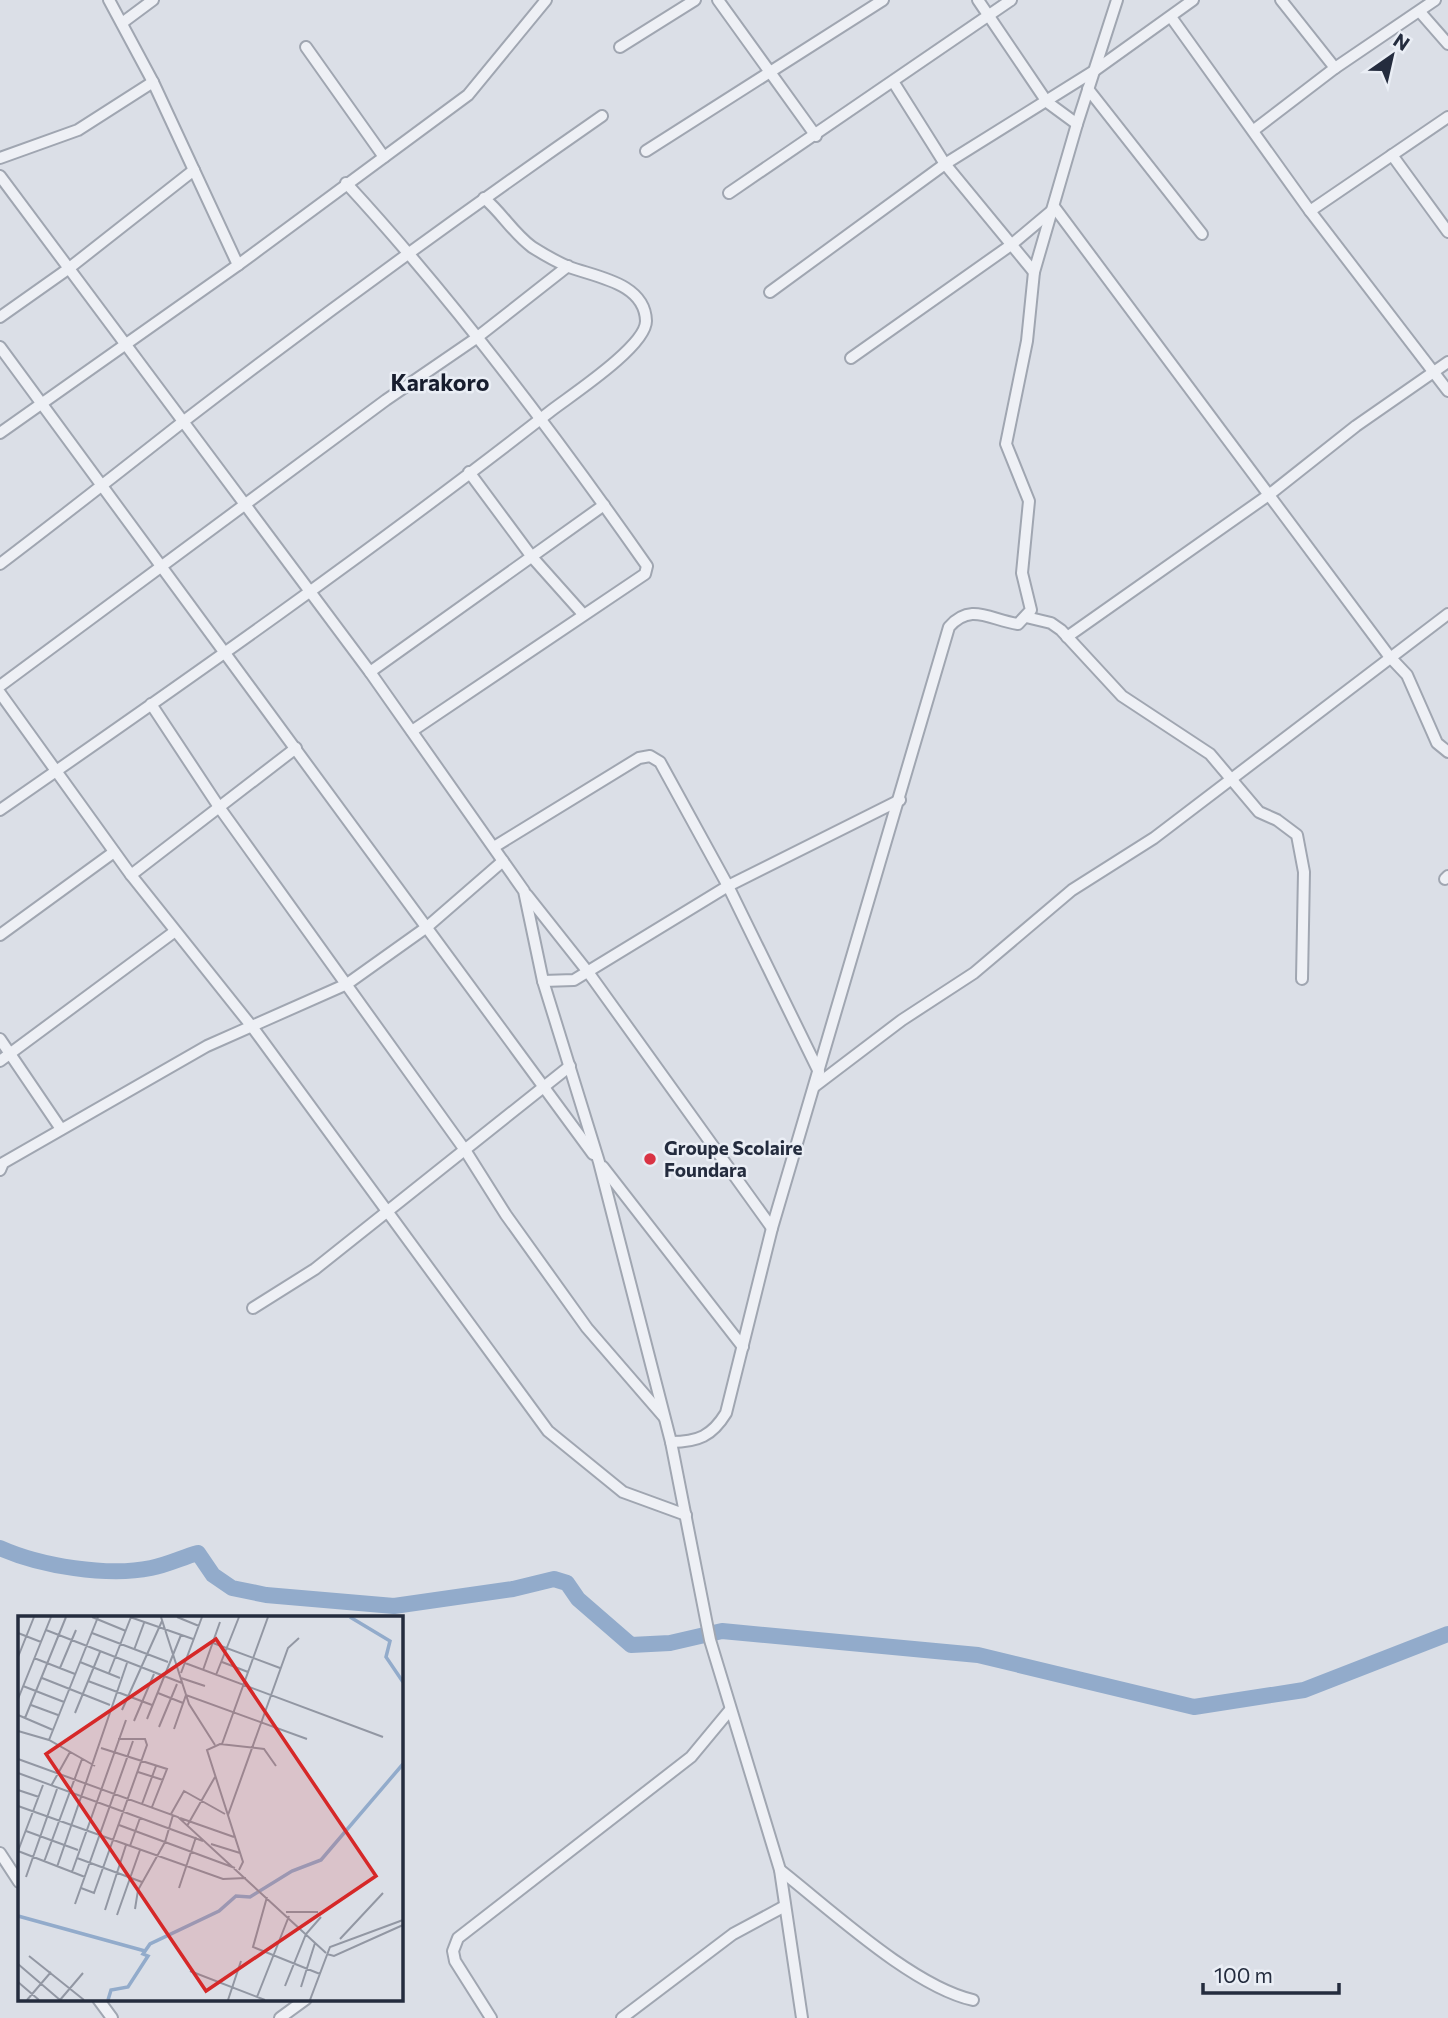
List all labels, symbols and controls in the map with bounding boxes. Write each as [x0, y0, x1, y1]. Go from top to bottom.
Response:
north arrow [1357, 21, 1427, 91]
text: N [1389, 28, 1414, 55]
district label: Karakoro [391, 368, 489, 396]
place label: Groupe Scolaire Foundara [664, 1136, 803, 1181]
marker: Groupe Scolaire Foundara [642, 1151, 658, 1167]
inset map [18, 1616, 402, 2000]
scale bar [1203, 1952, 1340, 1996]
text: 100 m [1214, 1962, 1273, 1987]

